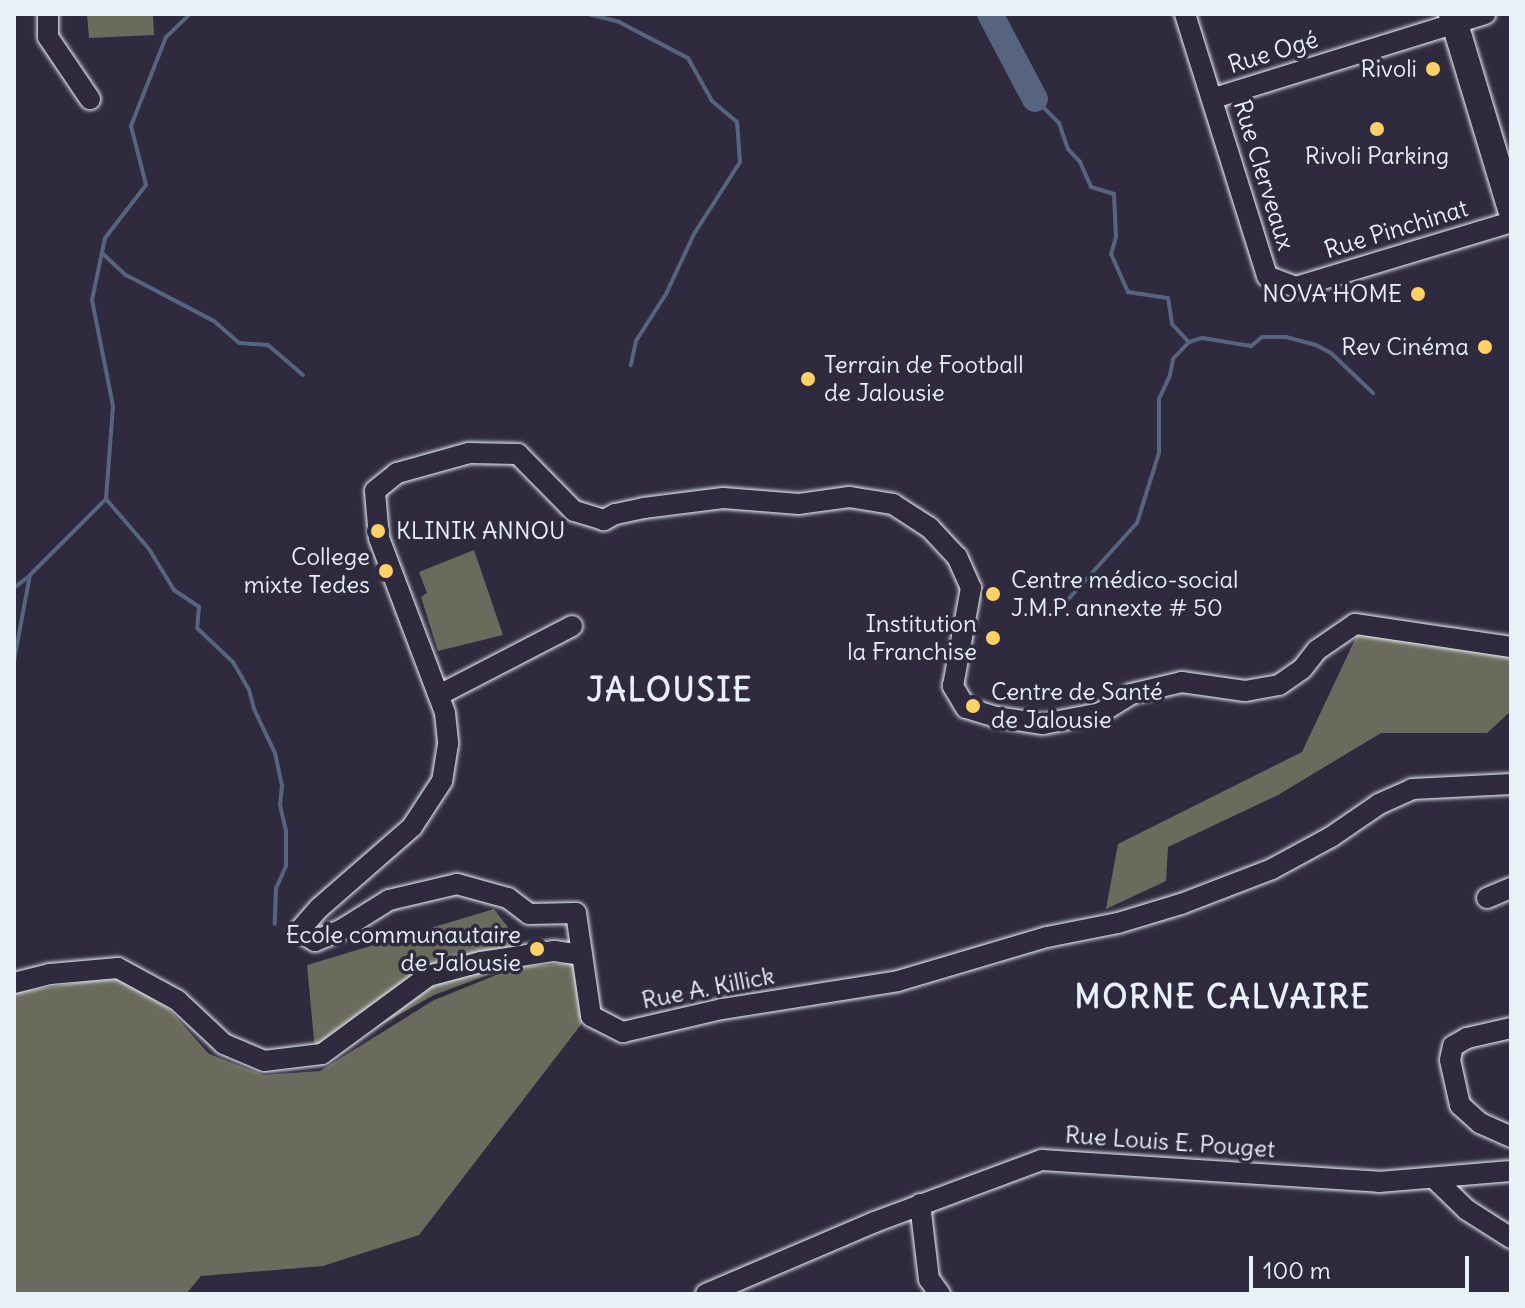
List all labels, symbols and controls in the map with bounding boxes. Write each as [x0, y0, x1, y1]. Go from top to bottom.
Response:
street label: Rue Ogé [1225, 25, 1321, 79]
place label: Rivoli [1360, 55, 1417, 83]
marker: Rivoli [1424, 60, 1442, 78]
street label: Rue Clerveaux [1227, 96, 1301, 254]
marker: Rivoli Parking [1368, 120, 1386, 138]
place label: Rivoli Parking [1305, 142, 1449, 170]
street label: Rue Pinchinat [1321, 194, 1471, 264]
place label: NOVA HOME [1262, 280, 1402, 308]
marker: NOVA HOME [1409, 285, 1427, 303]
place label: Rev Cinéma [1341, 333, 1469, 361]
marker: Rev Cinéma [1476, 338, 1494, 356]
place label: Terrain de Football de Jalousie [824, 351, 1024, 407]
marker: Terrain de Football de Jalousie [799, 370, 817, 388]
place label: KLINIK ANNOU [396, 517, 565, 545]
marker: KLINIK ANNOU [367, 520, 389, 542]
place label: College mixte Tedes [244, 543, 370, 599]
marker: College mixte Tedes [377, 562, 395, 580]
place label: Centre médico-social J.M.P. annexte # 50 [1011, 566, 1238, 622]
marker: Centre médico-social J.M.P. annexte # 50 [982, 583, 1004, 605]
place label: Institution la Franchise [847, 610, 977, 666]
marker: Institution la Franchise [984, 629, 1002, 647]
district label: JALOUSIE [587, 671, 753, 709]
place label: Centre de Santé de Jalousie [991, 678, 1163, 734]
marker: Centre de Santé de Jalousie [962, 695, 984, 717]
place label: Ecole communautaire de Jalousie [286, 921, 521, 977]
marker: Ecole communautaire de Jalousie [528, 940, 546, 958]
street label: Rue A. Killick [639, 961, 777, 1015]
district label: MORNE CALVAIRE [1075, 978, 1371, 1016]
street label: Rue Louis E. Pouget [1064, 1120, 1276, 1164]
scale bar [1253, 1240, 1473, 1290]
text: 100 m [1263, 1255, 1331, 1285]

